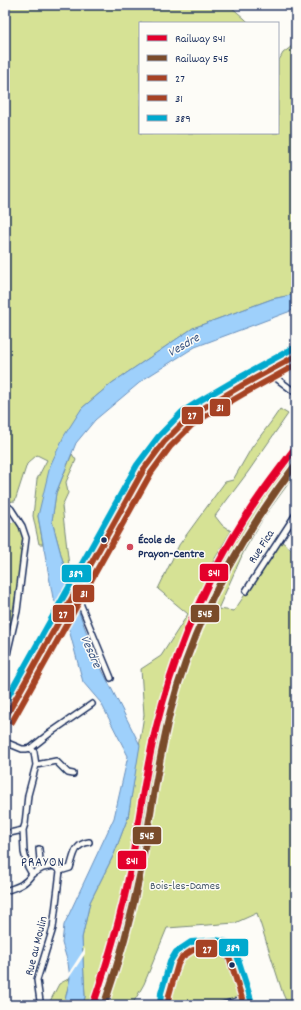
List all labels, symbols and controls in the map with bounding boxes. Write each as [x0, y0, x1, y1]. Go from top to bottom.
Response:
legend [139, 22, 279, 134]
text: Railway S41 [175, 31, 225, 48]
text: Railway 545 [175, 51, 229, 68]
text: 27 [175, 71, 185, 88]
text: 31 [175, 91, 183, 108]
text: 389 [175, 111, 191, 128]
water label: Vesdre [164, 329, 205, 363]
line badge: 31 [209, 398, 231, 417]
text: 31 [216, 401, 224, 417]
line badge: 27 [181, 406, 204, 425]
text: 27 [187, 409, 197, 425]
street label: Rue Fica [245, 527, 279, 567]
place label: École de Prayon-Centre [138, 532, 205, 563]
unlabelled marker [99, 535, 109, 545]
marker: École de Prayon-Centre [125, 542, 135, 552]
line badge: S41 [199, 563, 229, 582]
line badge: 389 [61, 564, 92, 583]
text: S41 [208, 566, 220, 582]
text: 389 [69, 567, 83, 583]
line badge: 31 [72, 584, 95, 603]
text: 31 [80, 587, 88, 603]
line badge: 27 [52, 604, 75, 623]
line badge: 545 [190, 604, 220, 623]
text: 545 [198, 607, 212, 623]
text: 27 [58, 608, 68, 624]
water label: Vesdre [74, 633, 106, 673]
line badge: 545 [132, 826, 162, 845]
text: 545 [140, 829, 154, 845]
line badge: S41 [117, 850, 147, 870]
district label: PRAYON [21, 854, 65, 873]
text: S41 [126, 854, 138, 870]
park label: Bois-les-Dames [150, 878, 220, 895]
street label: Rue au Moulin [21, 914, 53, 978]
line badge: 389 [218, 938, 249, 957]
line badge: 27 [195, 939, 218, 958]
text: 389 [226, 941, 240, 957]
text: 27 [202, 943, 212, 959]
unlabelled marker [227, 960, 237, 970]

